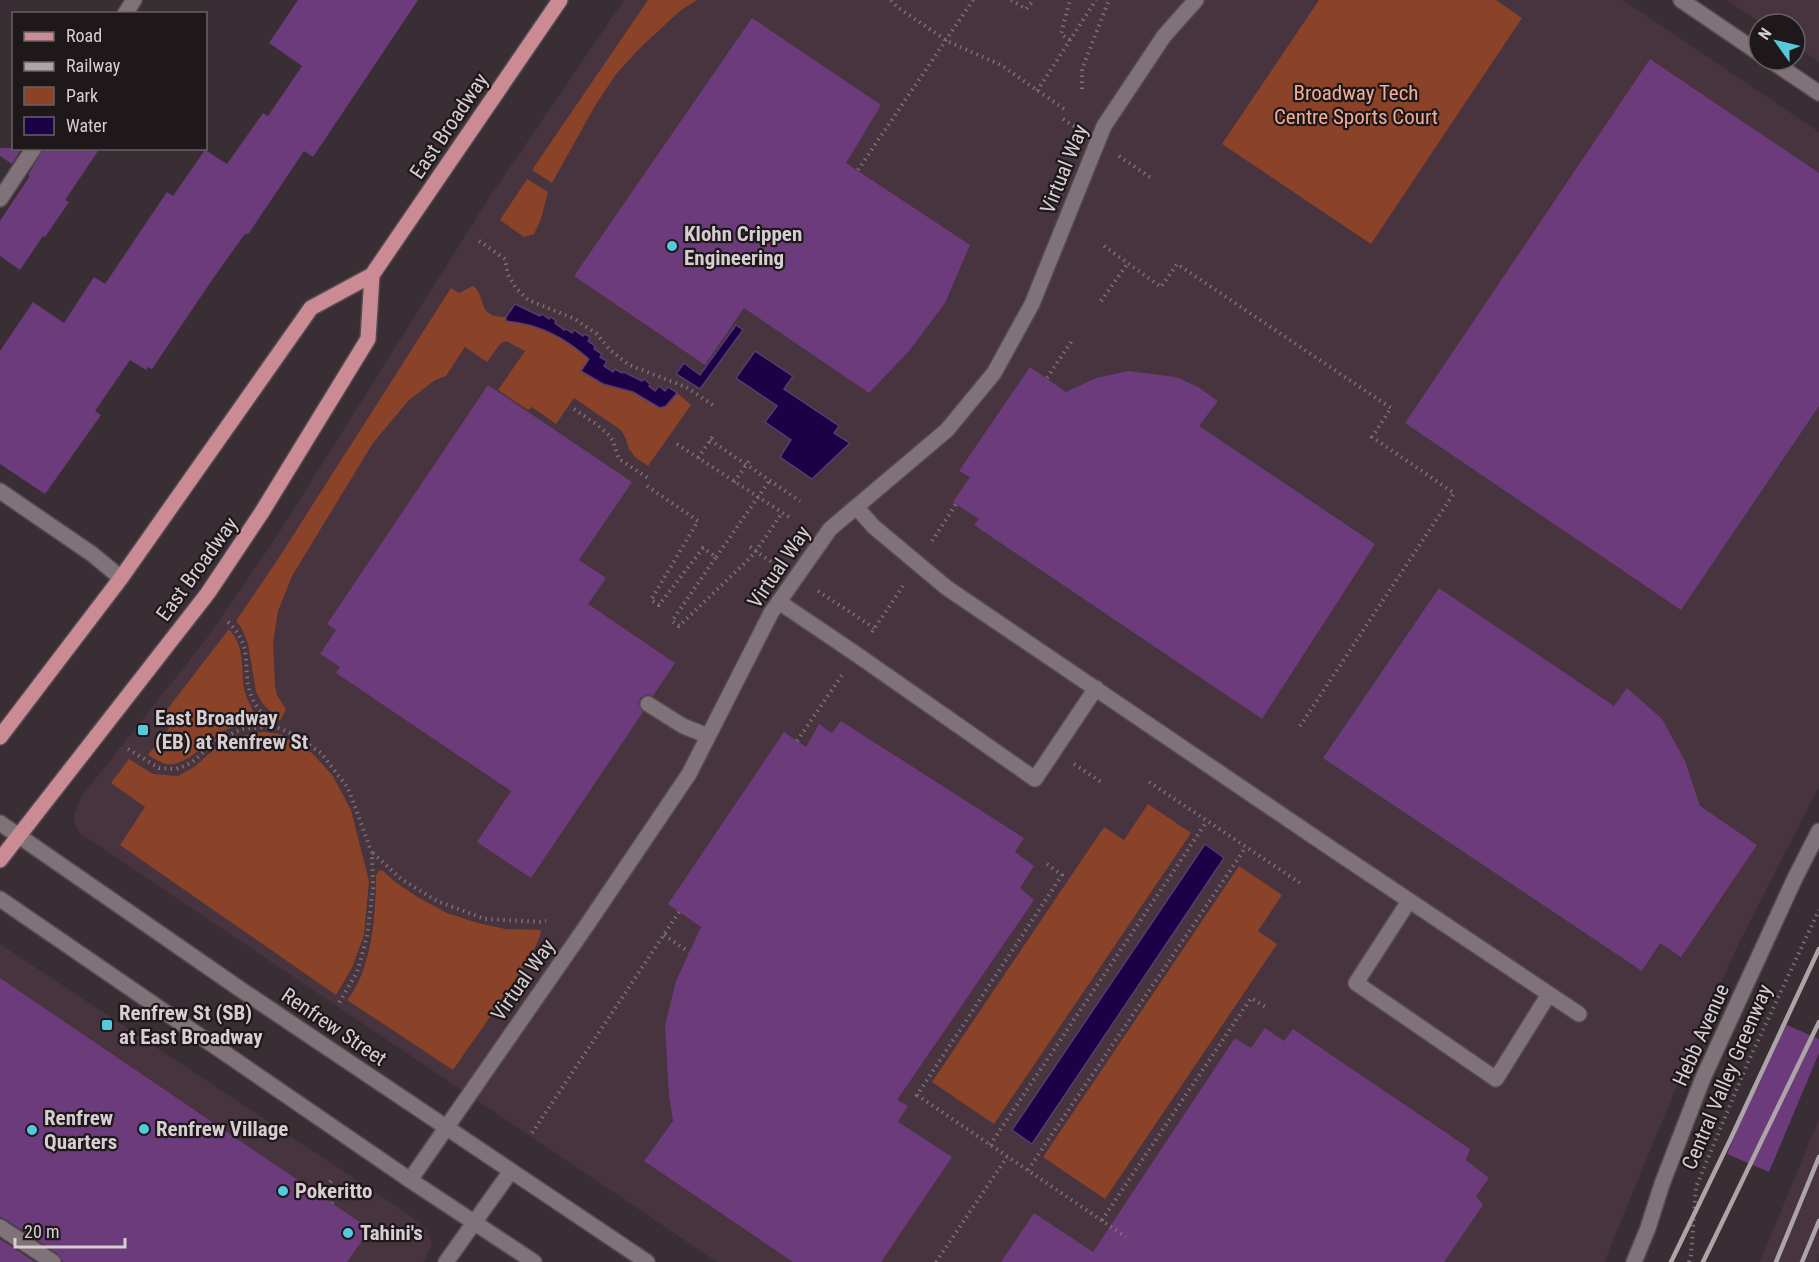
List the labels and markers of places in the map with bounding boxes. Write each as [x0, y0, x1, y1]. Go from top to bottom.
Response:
place label: Klohn Crippen Engineering [684, 222, 802, 270]
marker: Klohn Crippen Engineering [665, 239, 679, 253]
place label: East Broadway (EB) at Renfrew St [155, 706, 308, 754]
marker: East Broadway (EB) at Renfrew St [136, 723, 150, 737]
place label: Renfrew St (SB) at East Broadway [119, 1001, 263, 1049]
marker: Renfrew St (SB) at East Broadway [100, 1018, 114, 1032]
place label: Renfrew Quarters [44, 1106, 117, 1154]
place label: Renfrew Village [156, 1117, 288, 1141]
marker: Renfrew Village [137, 1122, 151, 1136]
marker: Renfrew Quarters [25, 1123, 39, 1137]
place label: Pokeritto [295, 1179, 372, 1203]
marker: Pokeritto [276, 1184, 290, 1198]
place label: Tahini's [360, 1221, 423, 1245]
marker: Tahini's [341, 1226, 355, 1240]

